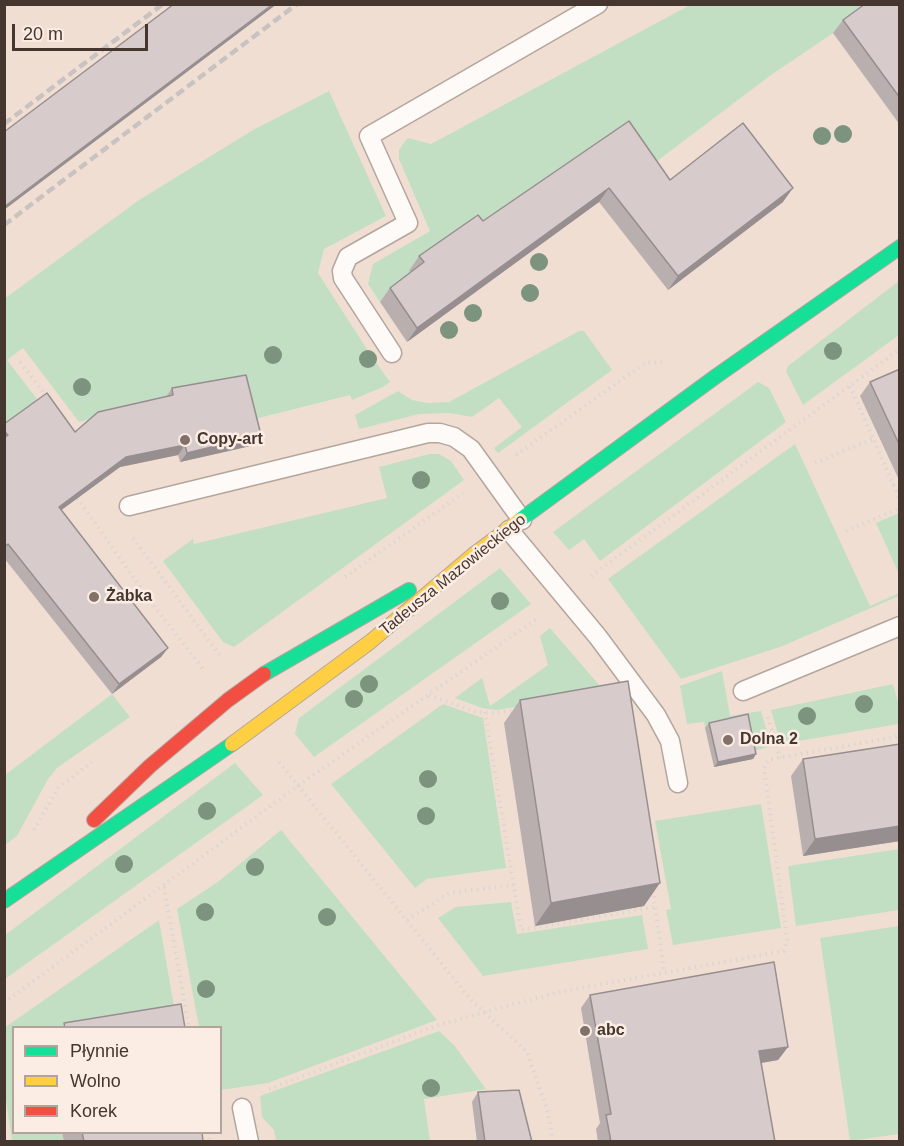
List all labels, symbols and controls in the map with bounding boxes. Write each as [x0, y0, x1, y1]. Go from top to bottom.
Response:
scale bar [15, 12, 152, 50]
text: 20 m [23, 24, 63, 44]
place label: Copy-art [197, 430, 263, 450]
marker: Copy-art [178, 433, 192, 447]
street label: Tadeusza Mazowieckiego [376, 510, 530, 640]
place label: Żabka [106, 587, 152, 607]
marker: Żabka [87, 590, 101, 604]
place label: Dolna 2 [740, 730, 798, 750]
marker: Dolna 2 [721, 733, 735, 747]
place label: abc [597, 1021, 625, 1041]
marker: abc [578, 1024, 592, 1038]
legend [12, 1026, 222, 1134]
text: Płynnie [70, 1041, 129, 1061]
text: Wolno [70, 1071, 121, 1091]
text: Korek [70, 1101, 117, 1121]

